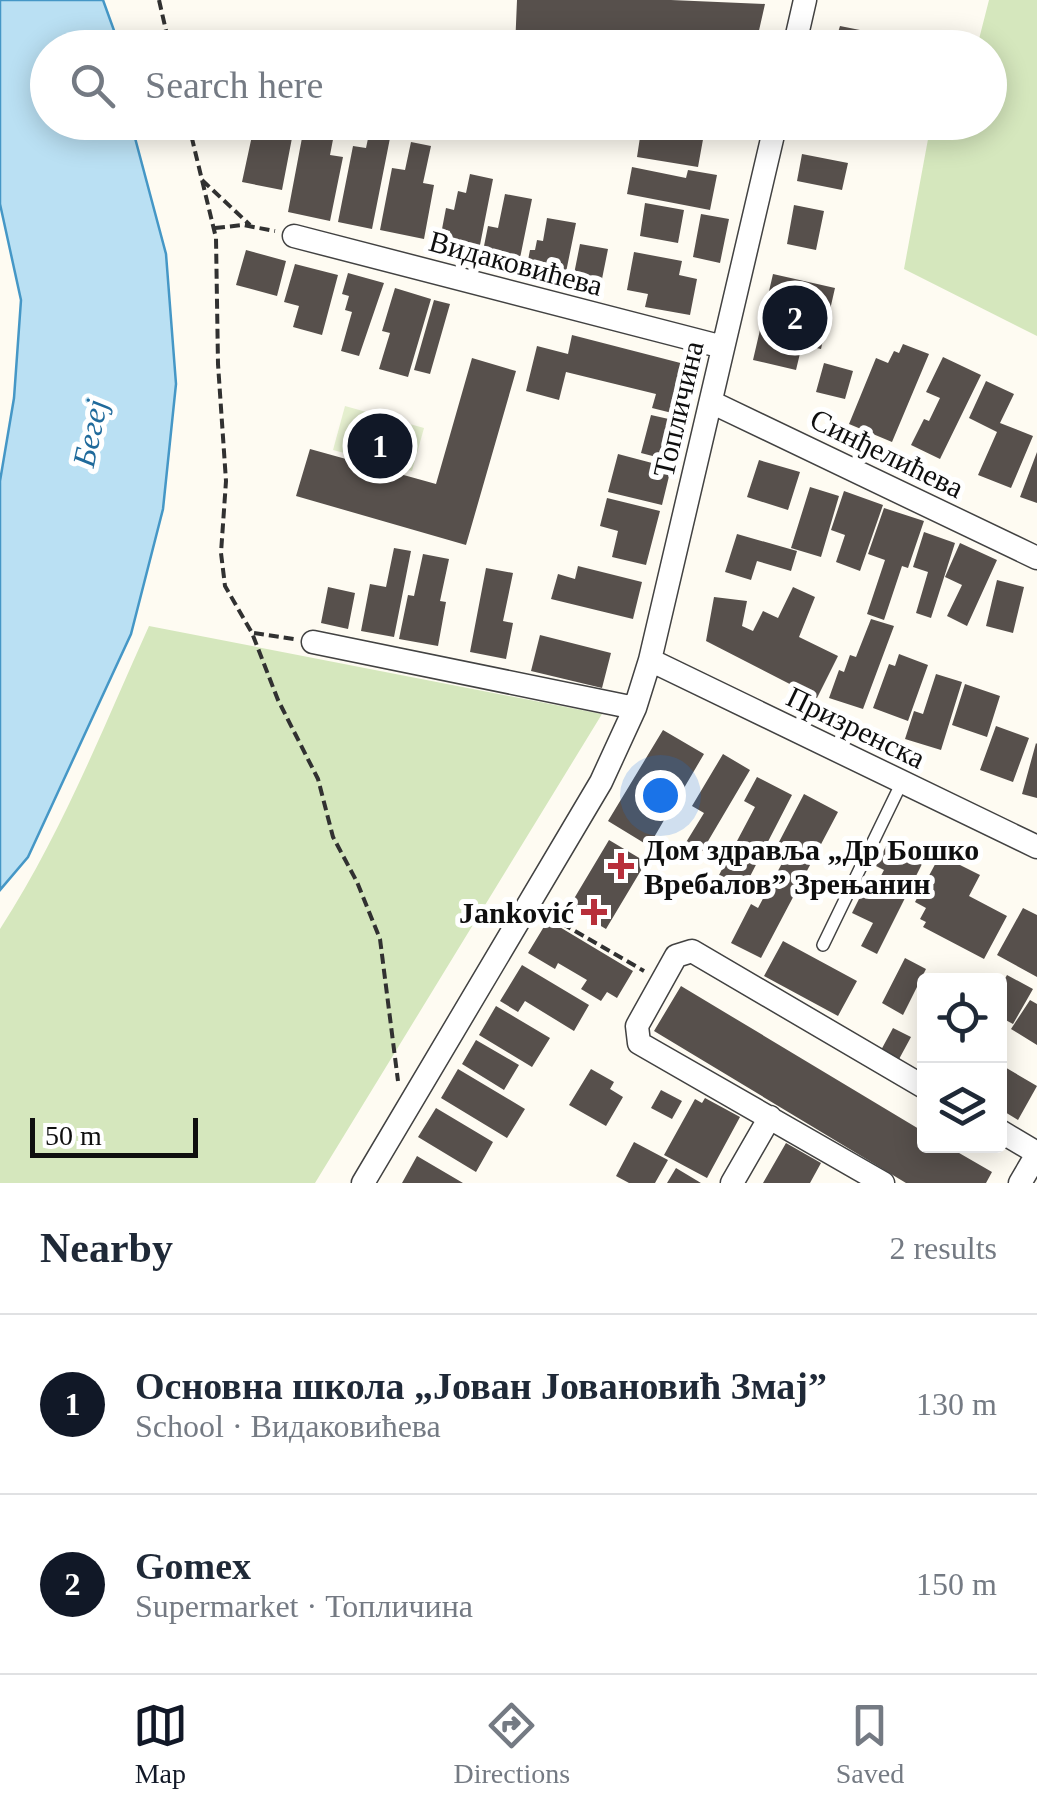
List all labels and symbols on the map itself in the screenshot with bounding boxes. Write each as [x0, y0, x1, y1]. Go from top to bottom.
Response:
street label: Видаковићева [426, 224, 606, 302]
pin: 2 [762, 280, 828, 356]
street label: Топличина [646, 338, 710, 480]
water label: Бегеј [65, 396, 115, 471]
street label: Синђелићева [805, 402, 969, 504]
pin: 1 [348, 408, 412, 484]
street label: Призренска [781, 679, 931, 775]
your location [635, 770, 686, 821]
place label: Дом здравља „Др Бошко Вребалов” Зрењанин [644, 833, 979, 900]
marker: Дом здравља „Др Бошко Вребалов” Зрењанин [608, 853, 634, 879]
place label: Janković [459, 896, 574, 929]
marker: Janković [583, 901, 605, 923]
scale bar [30, 1113, 198, 1158]

